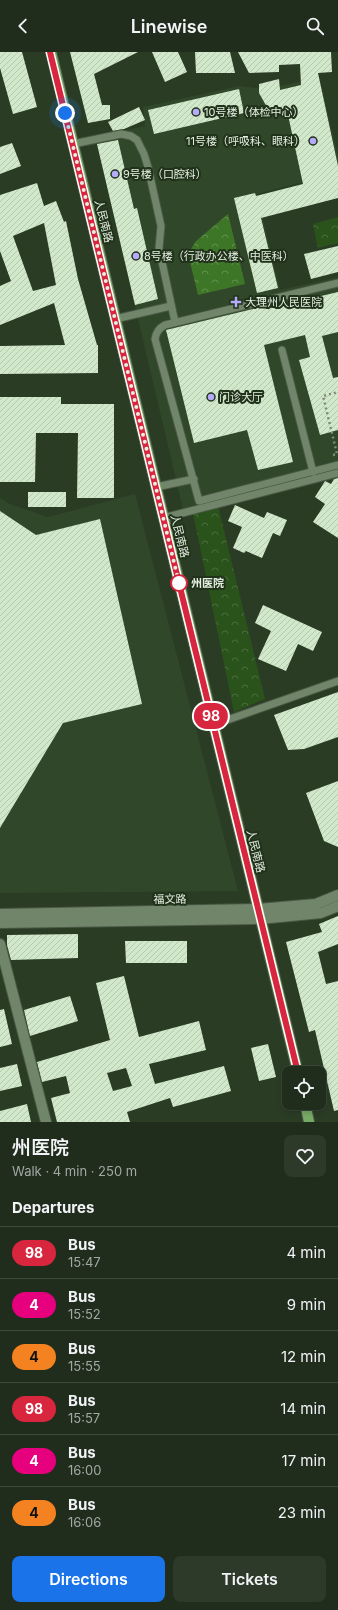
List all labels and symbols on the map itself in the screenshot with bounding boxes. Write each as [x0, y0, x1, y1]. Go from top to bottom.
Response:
your location [55, 103, 75, 123]
place label: 10号楼（体检中心） [204, 105, 303, 119]
marker: 10号楼（体检中心） [191, 107, 201, 117]
place label: 11号楼（呼吸科、眼科） [186, 134, 305, 148]
marker: 11号楼（呼吸科、眼科） [308, 136, 318, 146]
place label: 9号楼（口腔科） [123, 167, 207, 181]
marker: 9号楼（口腔科） [110, 169, 120, 179]
street label: 人民南路 [92, 198, 116, 244]
place label: 8号楼（行政办公楼、中医科） [144, 249, 294, 263]
marker: 8号楼（行政办公楼、中医科） [131, 251, 141, 261]
place label: 大理州人民医院 [245, 295, 322, 309]
marker: 大理州人民医院 [230, 296, 242, 308]
place label: 门诊大厅 [219, 390, 263, 404]
marker: 门诊大厅 [206, 392, 216, 402]
street label: 人民南路 [168, 513, 192, 559]
marker: 州医院 [170, 574, 188, 592]
place label: 州医院 [191, 576, 224, 590]
line badge: 98 [193, 703, 229, 729]
street label: 人民南路 [244, 828, 268, 874]
street label: 福文路 [153, 892, 187, 906]

